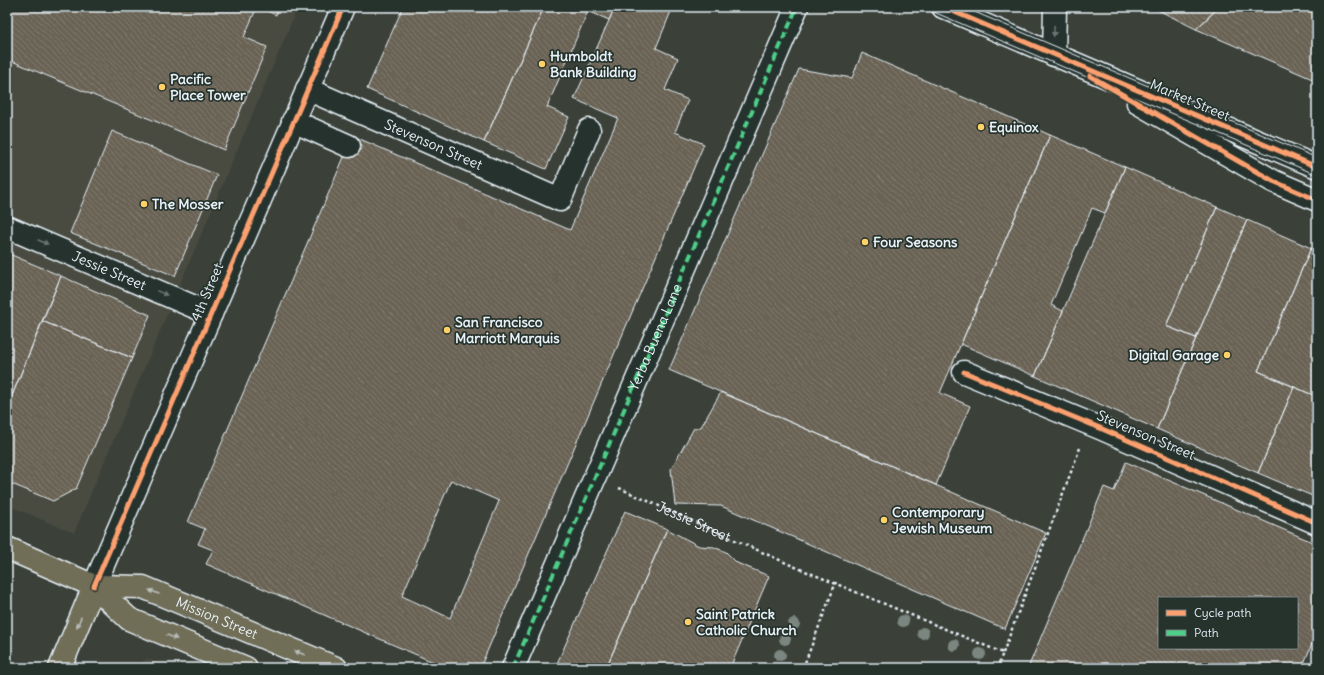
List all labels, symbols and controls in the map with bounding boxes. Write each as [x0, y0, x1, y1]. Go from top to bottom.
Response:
one-way arrow [1051, 25, 1057, 38]
place label: Humboldt Bank Building [550, 47, 637, 81]
marker: Humboldt Bank Building [537, 59, 547, 69]
place label: Pacific Place Tower [170, 70, 246, 104]
street label: Market Street [1147, 75, 1233, 125]
marker: Pacific Place Tower [157, 82, 167, 92]
street label: Stevenson Street [382, 115, 485, 174]
place label: Equinox [989, 118, 1039, 136]
marker: Equinox [976, 122, 986, 132]
place label: The Mosser [152, 195, 224, 213]
marker: The Mosser [139, 199, 149, 209]
place label: Four Seasons [873, 233, 958, 251]
marker: Four Seasons [860, 237, 870, 247]
one-way arrow [37, 239, 48, 245]
street label: Jessie Street [69, 247, 149, 294]
street label: 4th Street [187, 260, 227, 324]
street label: Yerba Buena Lane [624, 281, 686, 393]
one-way arrow [157, 291, 169, 297]
place label: San Francisco Marriott Marquis [455, 313, 560, 347]
marker: San Francisco Marriott Marquis [442, 325, 452, 335]
place label: Digital Garage [1129, 346, 1219, 364]
marker: Digital Garage [1222, 350, 1232, 360]
street label: Stevenson Street [1094, 406, 1198, 464]
street label: Jessie Street [654, 497, 734, 546]
place label: Contemporary Jewish Museum [892, 503, 993, 537]
marker: Contemporary Jewish Museum [879, 515, 889, 525]
one-way arrow [148, 588, 160, 594]
street label: Mission Street [173, 593, 261, 643]
legend [1158, 597, 1298, 649]
place label: Saint Patrick Catholic Church [696, 605, 797, 639]
text: Cycle path [1194, 605, 1251, 620]
one-way arrow [76, 616, 82, 627]
marker: Saint Patrick Catholic Church [683, 617, 693, 627]
text: Path [1194, 625, 1219, 640]
one-way arrow [167, 634, 178, 640]
one-way arrow [294, 650, 306, 656]

